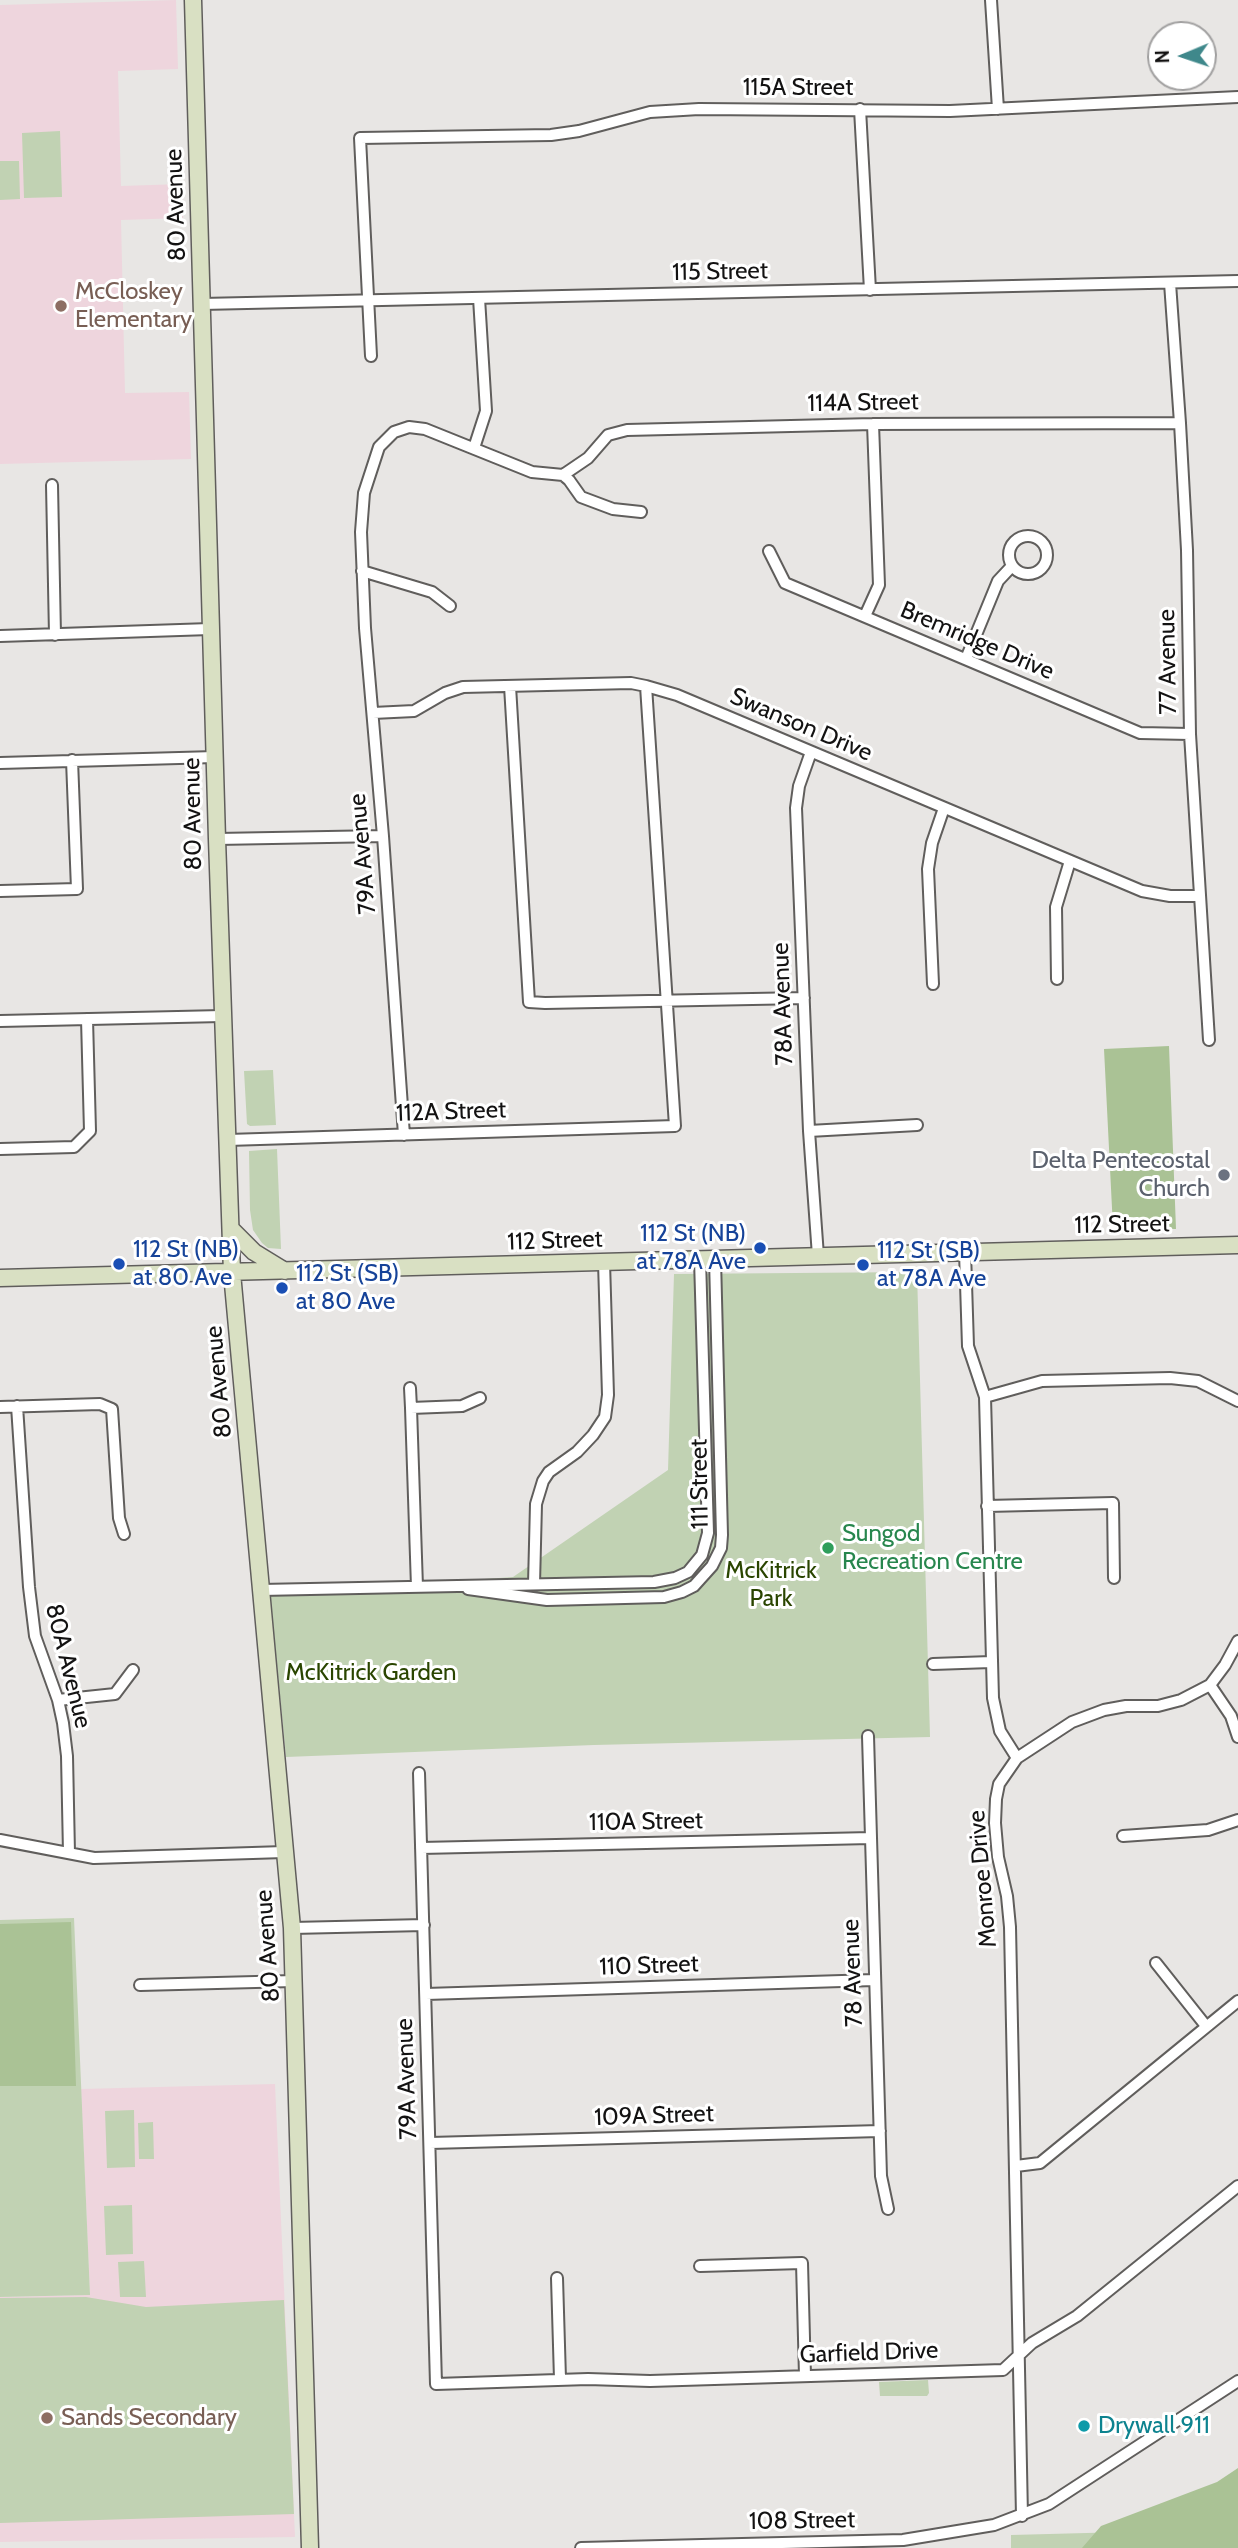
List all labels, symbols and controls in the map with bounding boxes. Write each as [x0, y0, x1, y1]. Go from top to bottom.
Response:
north arrow [1147, 21, 1217, 91]
text: N [1151, 50, 1174, 64]
street label: 115A Street [743, 74, 853, 102]
street label: 80 Avenue [160, 148, 192, 262]
street label: 115 Street [672, 257, 768, 287]
place label: McCloskey Elementary [75, 278, 192, 334]
marker: McCloskey Elementary [53, 298, 69, 314]
street label: 114A Street [807, 388, 919, 418]
street label: Bremridge Drive [896, 596, 1058, 686]
street label: 77 Avenue [1153, 609, 1183, 715]
street label: Swanson Drive [726, 682, 876, 768]
street label: 80 Avenue [178, 757, 208, 871]
street label: 79A Avenue [343, 792, 383, 916]
street label: 78A Avenue [766, 942, 800, 1066]
street label: 112A Street [395, 1096, 507, 1128]
place label: Delta Pentecostal Church [1032, 1147, 1210, 1203]
marker: Delta Pentecostal Church [1216, 1167, 1232, 1183]
street label: 112 Street [1074, 1210, 1170, 1240]
place label: 112 St (NB) at 78A Ave [637, 1220, 746, 1276]
street label: 112 Street [507, 1225, 603, 1257]
place label: 112 St (NB) at 80 Ave [133, 1236, 239, 1292]
place label: 112 St (SB) at 78A Ave [877, 1237, 986, 1293]
marker: 112 St (NB) at 78A Ave [752, 1240, 768, 1256]
marker: 112 St (NB) at 80 Ave [111, 1256, 127, 1272]
marker: 112 St (SB) at 78A Ave [855, 1257, 871, 1273]
place label: 112 St (SB) at 80 Ave [296, 1260, 399, 1316]
marker: 112 St (SB) at 80 Ave [274, 1280, 290, 1296]
street label: 80 Avenue [200, 1325, 238, 1439]
street label: 111 Street [685, 1438, 715, 1530]
place label: Sungod Recreation Centre [842, 1520, 1023, 1576]
marker: Sungod Recreation Centre [820, 1540, 836, 1556]
park label: McKitrick Park [725, 1557, 817, 1613]
street label: 80A Avenue [39, 1601, 97, 1731]
park label: McKitrick Garden [286, 1659, 456, 1687]
street label: 110A Street [589, 1807, 703, 1837]
street label: Monroe Drive [963, 1809, 1003, 1949]
street label: 80 Avenue [250, 1889, 286, 2003]
street label: 78 Avenue [837, 1918, 869, 2028]
street label: 110 Street [599, 1950, 699, 1982]
street label: 79A Avenue [390, 2018, 424, 2140]
street label: 109A Street [594, 2100, 714, 2132]
street label: Garfield Drive [799, 2336, 939, 2370]
place label: Sands Secondary [61, 2404, 237, 2432]
marker: Sands Secondary [39, 2410, 55, 2426]
place label: Drywall 911 [1098, 2412, 1210, 2440]
marker: Drywall 911 [1076, 2418, 1092, 2434]
street label: 108 Street [749, 2506, 855, 2536]

